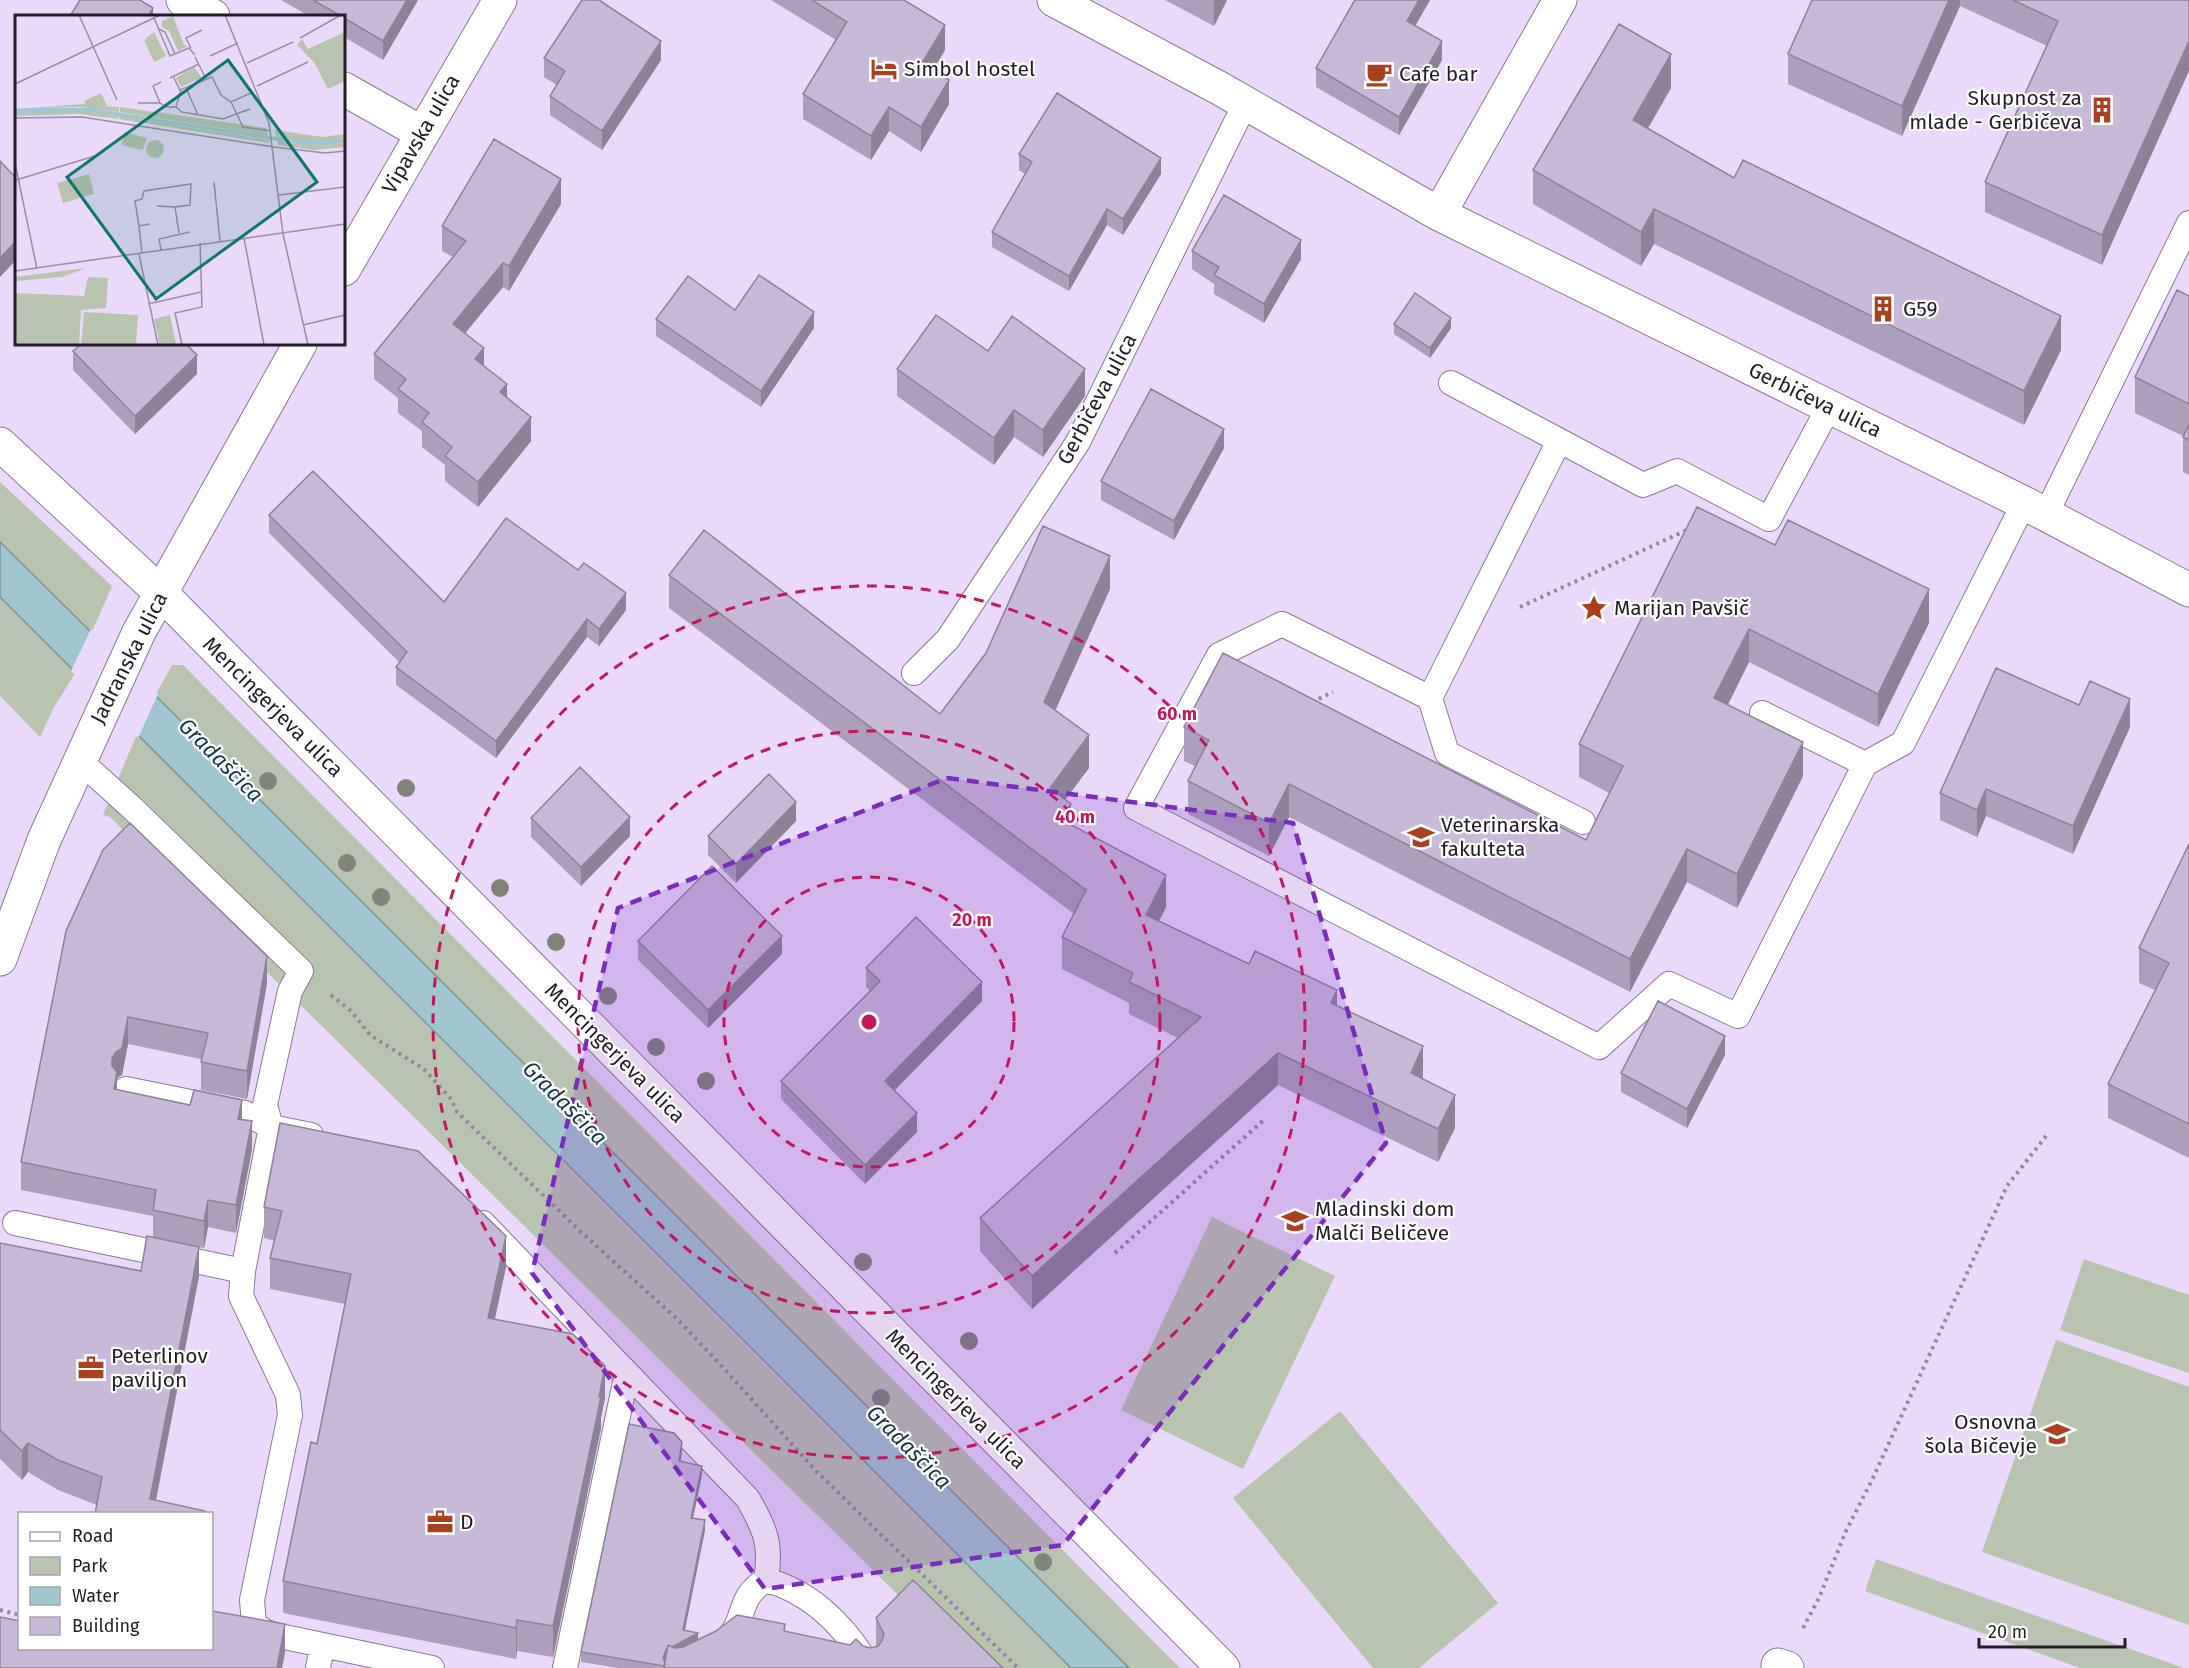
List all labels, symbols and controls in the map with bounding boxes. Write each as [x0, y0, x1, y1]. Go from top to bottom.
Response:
inset map [15, 15, 345, 345]
hotel icon: Simbol hostel [869, 54, 899, 84]
place label: Simbol hostel [904, 56, 1035, 82]
cafe icon: Cafe bar [1364, 59, 1394, 89]
place label: Cafe bar [1399, 61, 1478, 87]
street label: Vipavska ulica [376, 70, 466, 198]
place label: Skupnost za mlade - Gerbičeva [1909, 85, 2082, 135]
building icon: Skupnost za mlade - Gerbičeva [2087, 95, 2117, 125]
building icon: G59 [1868, 294, 1898, 324]
place label: G59 [1903, 296, 1937, 322]
street label: Gerbičeva ulica [1052, 329, 1142, 469]
street label: Gerbičeva ulica [1744, 357, 1886, 443]
street label: Jadranska ulica [85, 588, 173, 728]
place icon: Marijan Pavšič [1579, 593, 1609, 623]
place label: Marijan Pavšič [1614, 595, 1749, 621]
street label: Mencingerjeva ulica [197, 631, 349, 783]
text: 60 m [1157, 703, 1197, 725]
water label: Gradaščica [173, 712, 269, 808]
text: 40 m [1055, 806, 1095, 828]
place label: Veterinarska fakulteta [1441, 812, 1560, 862]
school or university icon: Veterinarska fakulteta [1406, 822, 1436, 852]
text: 20 m [952, 909, 992, 931]
street label: Mencingerjeva ulica [539, 977, 691, 1129]
centre of rings [859, 1012, 879, 1032]
water label: Gradaščica [517, 1055, 613, 1151]
place label: Mladinski dom Malči Beličeve [1315, 1196, 1454, 1246]
school or university icon: Mladinski dom Malči Beličeve [1280, 1206, 1310, 1236]
street label: Mencingerjeva ulica [880, 1323, 1032, 1475]
place label: Peterlinov paviljon [111, 1343, 208, 1393]
office icon: Peterlinov paviljon [76, 1353, 106, 1383]
water label: Gradaščica [861, 1399, 957, 1495]
place label: Osnovna šola Bičevje [1925, 1409, 2037, 1459]
school or university icon: Osnovna šola Bičevje [2042, 1419, 2072, 1449]
office icon: D [425, 1507, 455, 1537]
place label: D [460, 1509, 474, 1535]
legend [18, 1512, 213, 1650]
text: Road [72, 1525, 114, 1547]
text: Park [72, 1555, 108, 1577]
text: Water [72, 1585, 119, 1607]
scale bar [1979, 1611, 2124, 1649]
text: Building [72, 1615, 140, 1637]
text: 20 m [1988, 1621, 2027, 1643]

